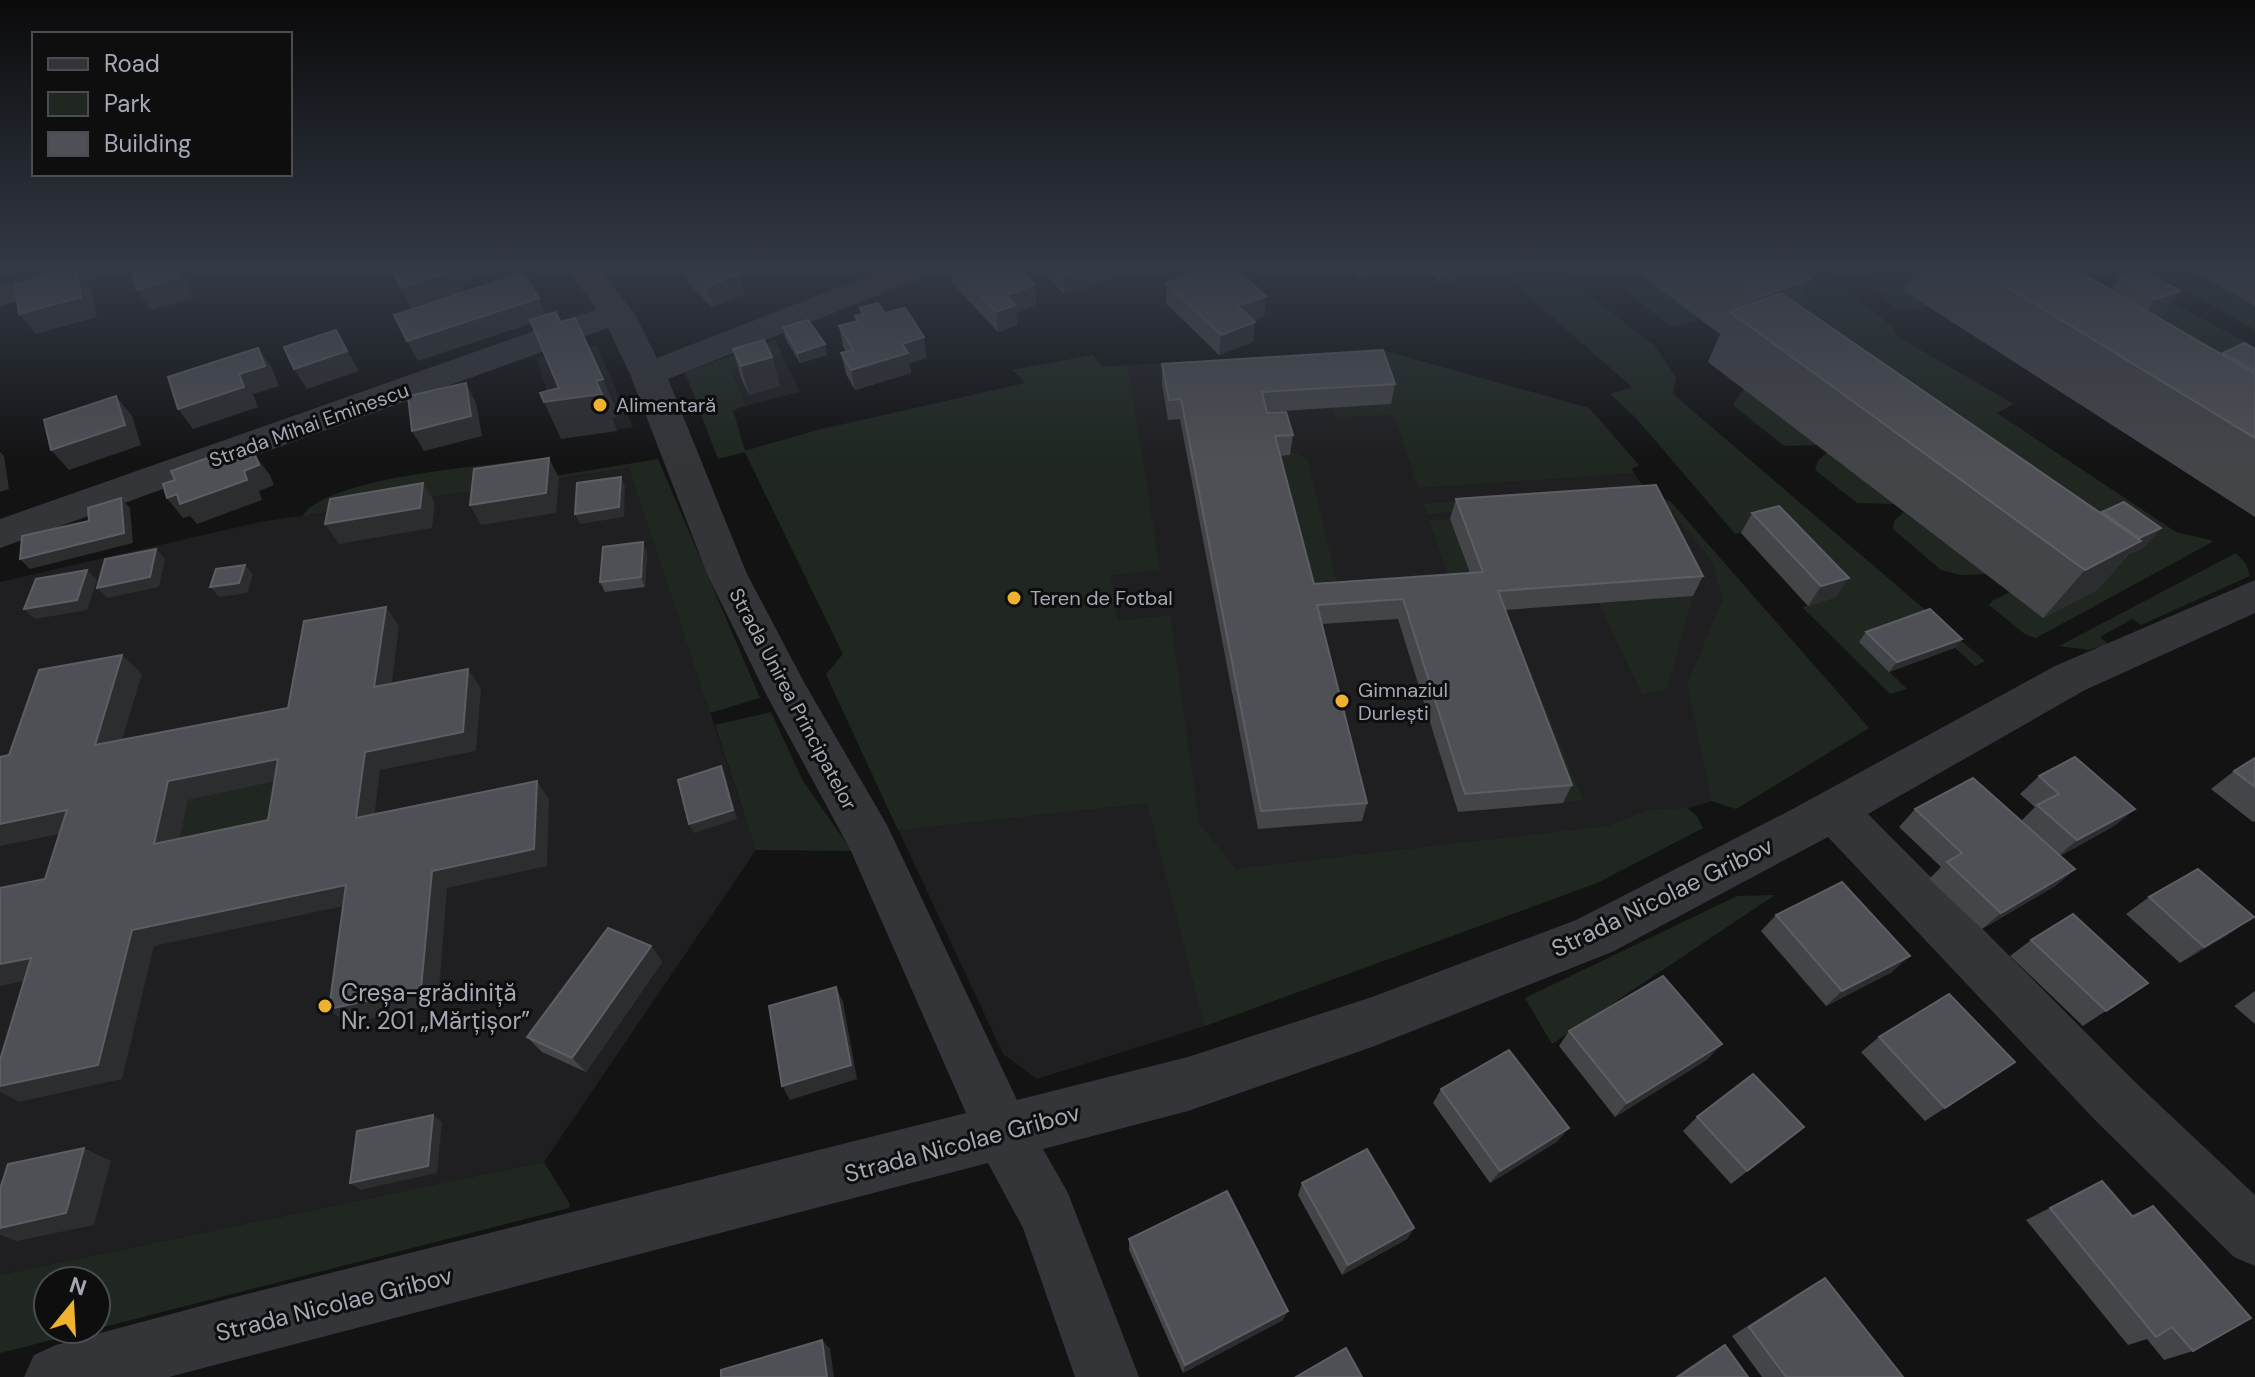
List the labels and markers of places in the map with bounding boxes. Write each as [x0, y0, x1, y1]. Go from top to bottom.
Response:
place label: Alimentară [616, 392, 716, 418]
marker: Alimentară [591, 396, 609, 414]
place label: Teren de Fotbal [1030, 585, 1173, 611]
marker: Teren de Fotbal [1005, 589, 1023, 607]
place label: Gimnaziul Durlești [1358, 677, 1448, 726]
marker: Gimnaziul Durlești [1333, 692, 1351, 710]
place label: Creșa-grădiniță Nr. 201 „Mărțișor” [341, 977, 530, 1036]
marker: Creșa-grădiniță Nr. 201 „Mărțișor” [316, 997, 334, 1015]

